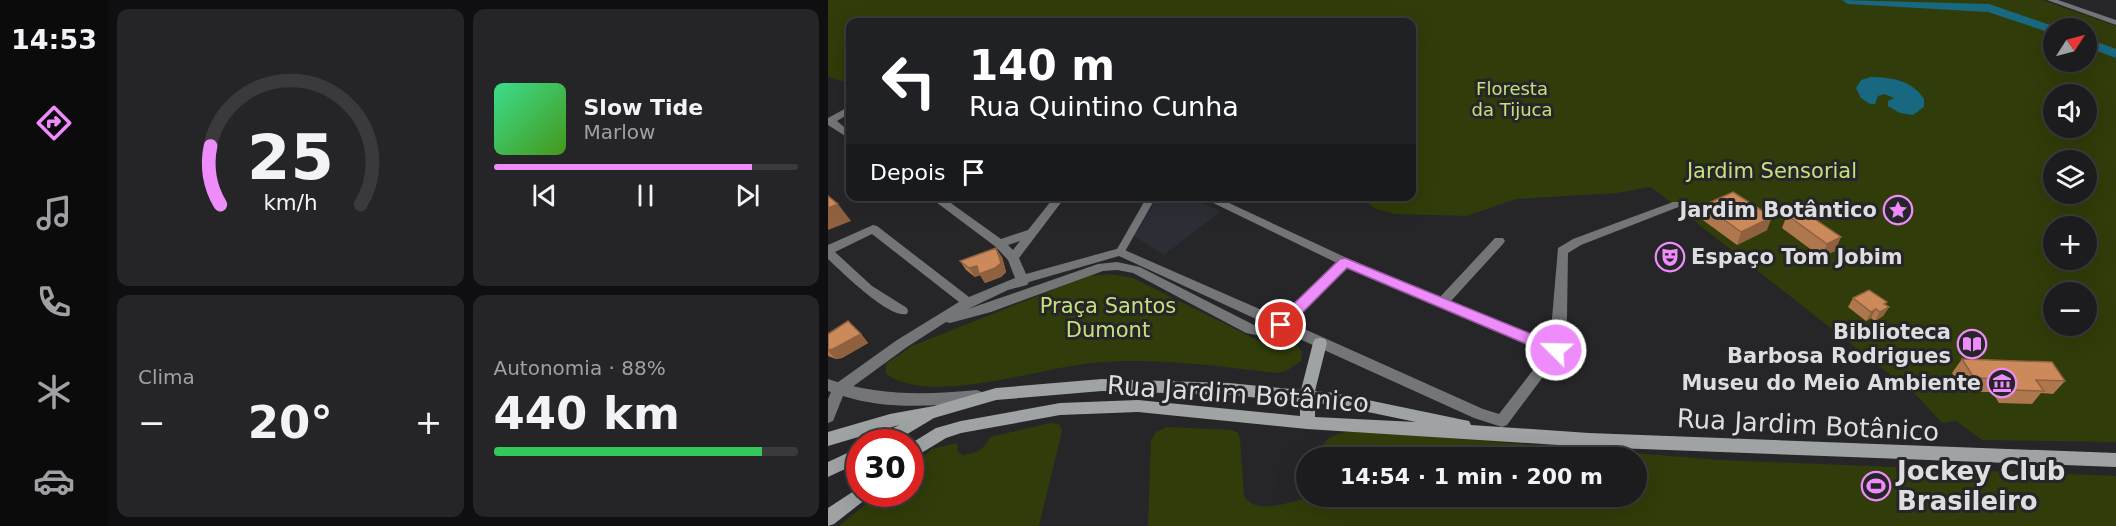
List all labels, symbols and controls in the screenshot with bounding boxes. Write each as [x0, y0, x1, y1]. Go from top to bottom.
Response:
north arrow [2043, 18, 2097, 72]
map controls [2043, 18, 2097, 336]
text: 14:53 [11, 24, 97, 55]
text: 140 m [969, 41, 1115, 90]
icon: left [870, 42, 948, 120]
park label: Floresta da Tijuca [1472, 78, 1552, 120]
button: sound [2043, 84, 2097, 138]
text: Rua Quintino Cunha [969, 91, 1239, 122]
text: Slow Tide [584, 95, 703, 120]
icon: directions [33, 102, 75, 144]
text: Marlow [584, 120, 655, 144]
text: 25 [247, 121, 334, 194]
button: layers [2043, 150, 2097, 204]
icon: arrive [957, 156, 990, 189]
park label: Jardim Sensorial [1685, 159, 1857, 183]
text: Depois [870, 160, 945, 185]
icon: previous [528, 179, 561, 212]
icon: pause [629, 179, 662, 212]
icon: next [731, 179, 764, 212]
text: km/h [263, 190, 317, 215]
icon: music [33, 192, 75, 234]
place icon: Jardim Botântico [1882, 194, 1914, 226]
place label: Jardim Botântico [1678, 198, 1877, 222]
button: + [2043, 216, 2097, 270]
theatre icon: Espaço Tom Jobim [1654, 241, 1686, 273]
place label: Espaço Tom Jobim [1691, 245, 1903, 269]
icon: phone [33, 281, 75, 323]
button: − [2043, 282, 2097, 336]
park label: Praça Santos Dumont [1040, 294, 1176, 342]
pin [1255, 299, 1306, 350]
icon: arrive [1264, 308, 1297, 341]
position arrow [1524, 318, 1588, 382]
place label: Biblioteca Barbosa Rodrigues [1727, 320, 1951, 368]
library icon: Biblioteca Barbosa Rodrigues [1956, 328, 1988, 360]
text: Autonomia · 88% [494, 356, 666, 380]
text: Clima [138, 365, 195, 389]
museum icon: Museu do Meio Ambiente [1986, 367, 2018, 399]
street label: Rua Jardim Botânico [1106, 370, 1370, 418]
icon: climate [33, 371, 75, 413]
place label: Museu do Meio Ambiente [1681, 371, 1981, 395]
text: 440 km [494, 387, 680, 440]
text: 20° [248, 396, 333, 449]
text: − [138, 403, 166, 442]
text: + [415, 403, 443, 442]
street label: Rua Jardim Botânico [1676, 403, 1940, 447]
speed limit sign: 30 [846, 429, 924, 507]
place label: Jockey Club Brasileiro [1895, 456, 2065, 516]
icon: car [33, 460, 75, 502]
text: 14:54 · 1 min · 200 m [1340, 464, 1603, 489]
sports icon: Jockey Club Brasileiro [1860, 470, 1892, 502]

